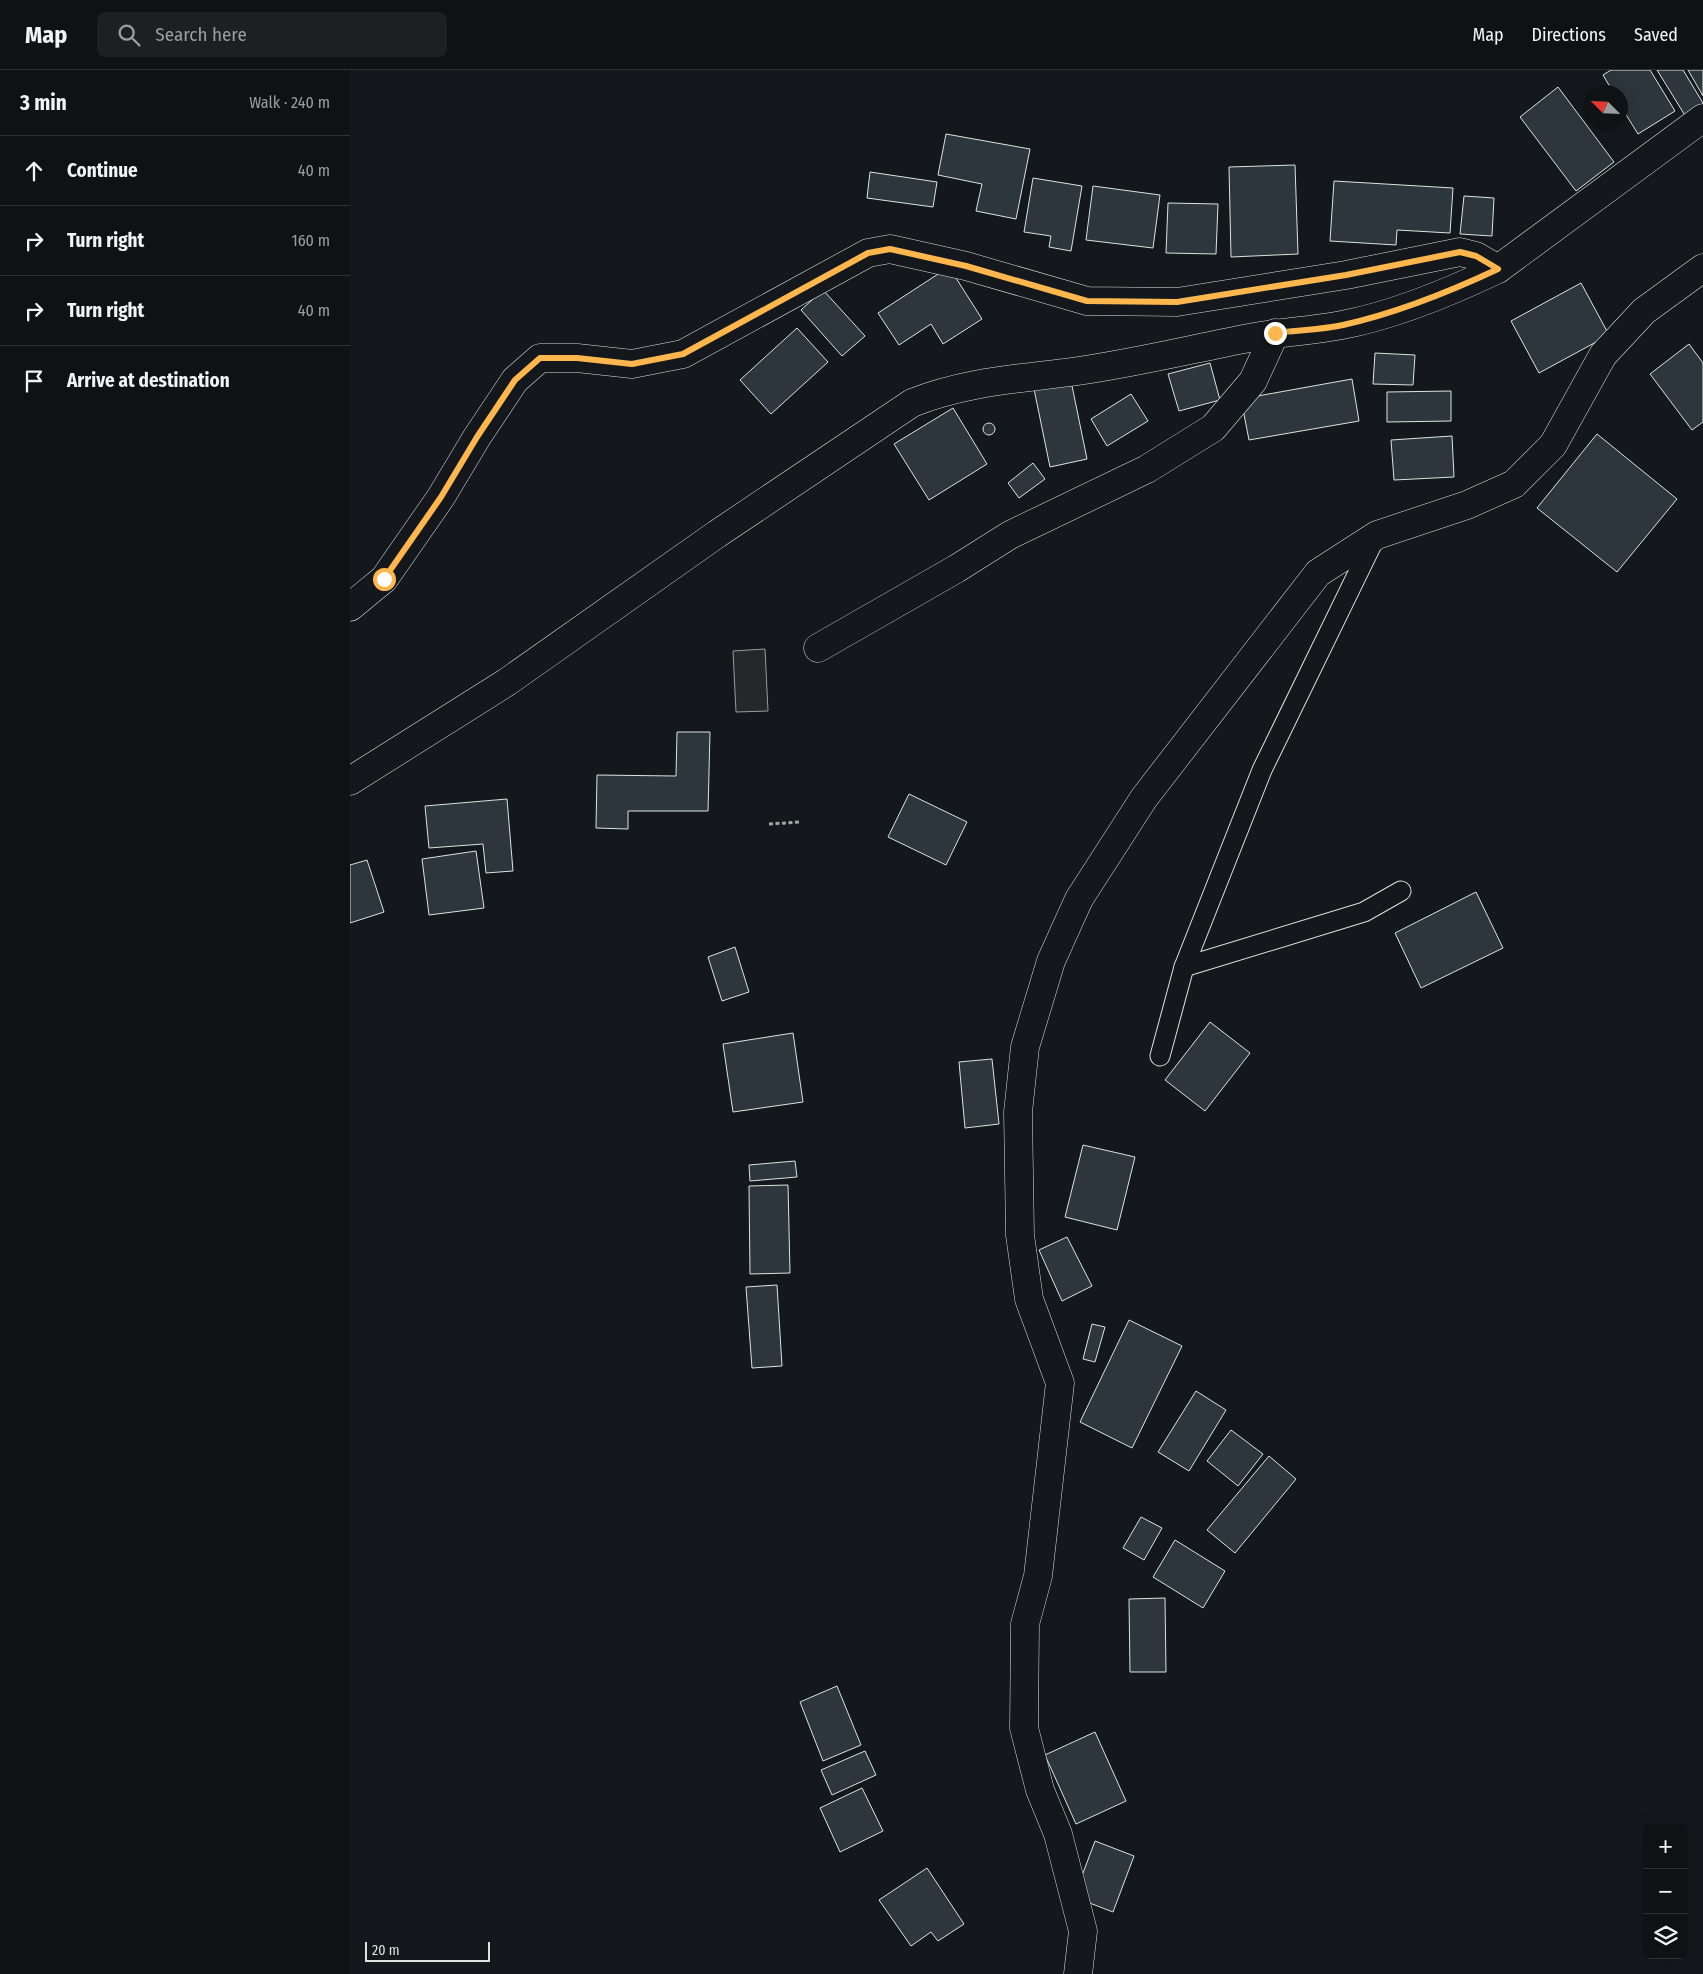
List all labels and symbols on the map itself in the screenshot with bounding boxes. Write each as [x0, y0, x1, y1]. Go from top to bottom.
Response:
north arrow [1583, 85, 1628, 130]
route end [1264, 322, 1287, 345]
route start [373, 568, 396, 591]
scale bar [365, 1939, 490, 1962]

